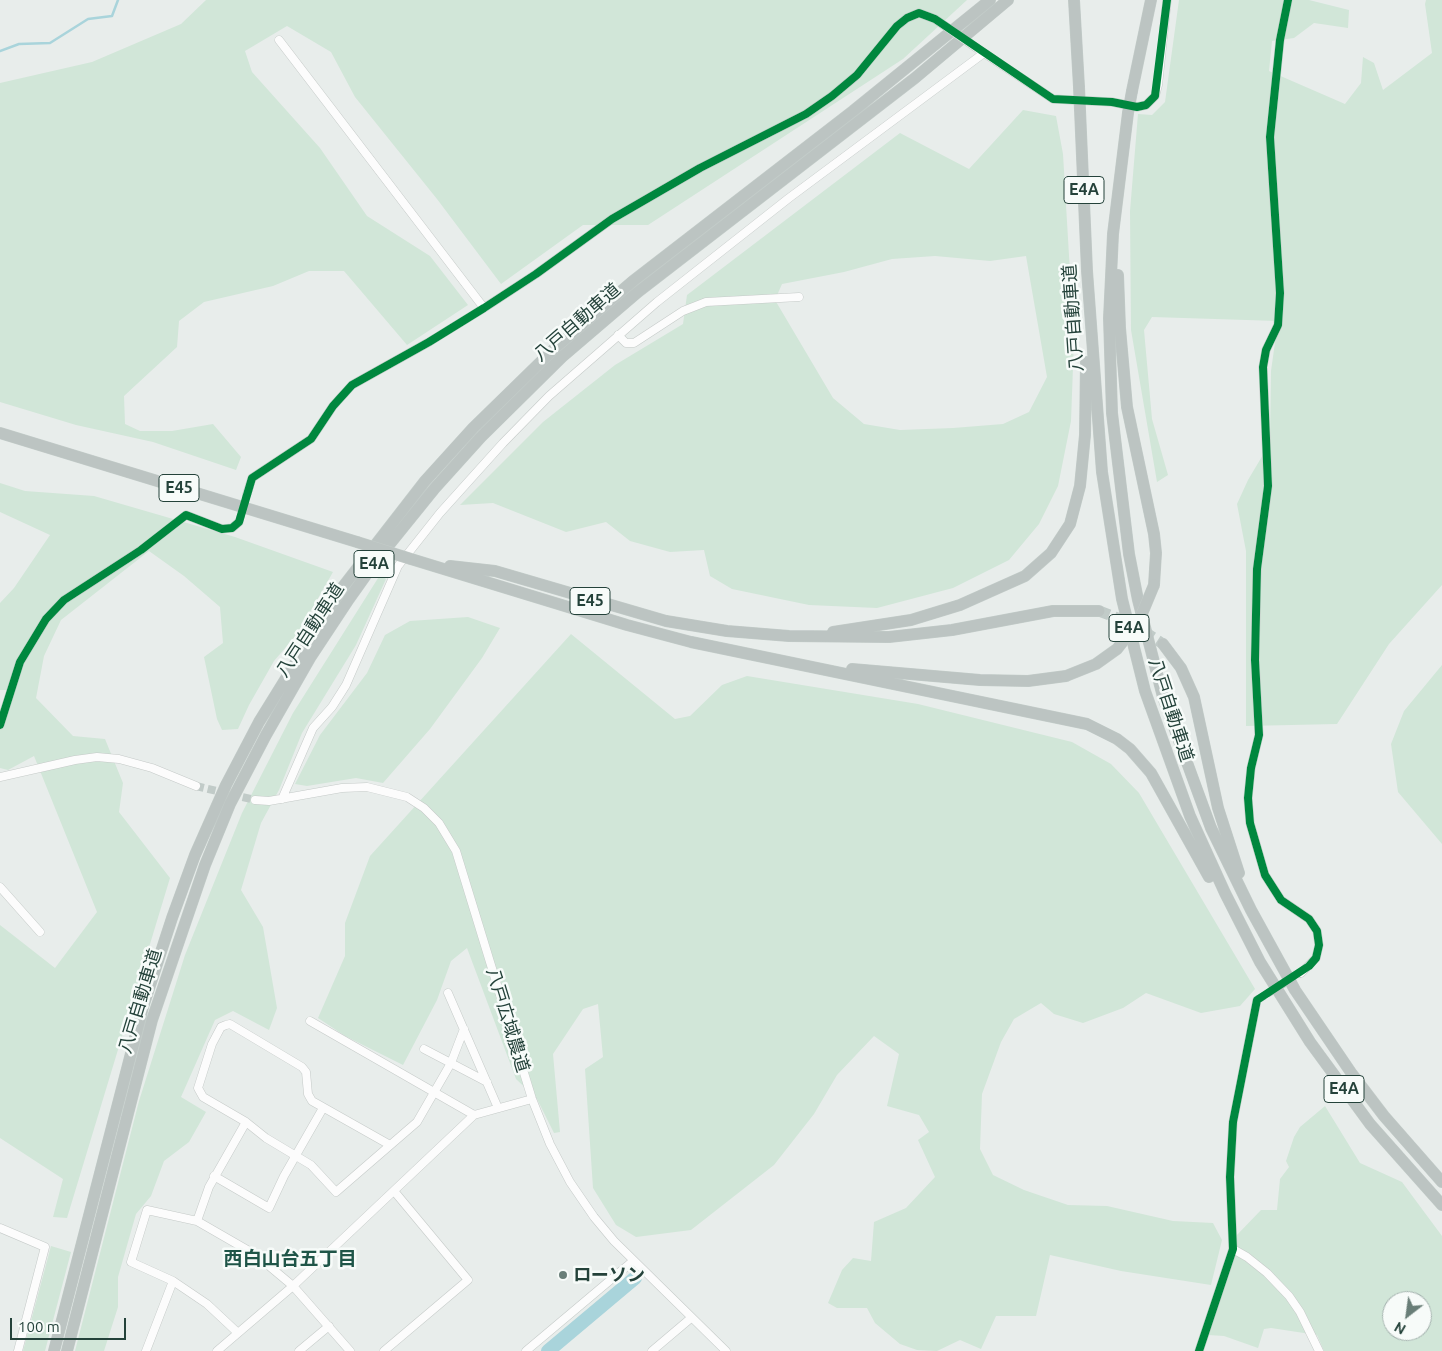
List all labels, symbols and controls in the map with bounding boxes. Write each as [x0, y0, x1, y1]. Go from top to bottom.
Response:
road number: E4A [1064, 176, 1104, 204]
street label: 八戸自動車道 [1058, 263, 1088, 373]
street label: 八戸自動車道 [529, 278, 625, 366]
road number: E45 [159, 474, 199, 502]
road number: E4A [354, 550, 394, 578]
street label: 八戸自動車道 [272, 579, 348, 681]
road number: E45 [570, 588, 610, 614]
road number: E4A [1109, 614, 1149, 641]
street label: 八戸自動車道 [1144, 655, 1198, 765]
street label: 八戸自動車道 [114, 946, 166, 1056]
street label: 八戸広域農道 [482, 965, 534, 1075]
road number: E4A [1324, 1076, 1364, 1102]
district label: 西白山台五丁目 [224, 1248, 356, 1270]
place label: ローソン [573, 1264, 645, 1286]
marker: ローソン [557, 1269, 569, 1281]
north arrow [1382, 1291, 1432, 1341]
scale bar [12, 1308, 129, 1340]
text: 100 m [18, 1318, 60, 1335]
text: N [1391, 1319, 1409, 1338]

